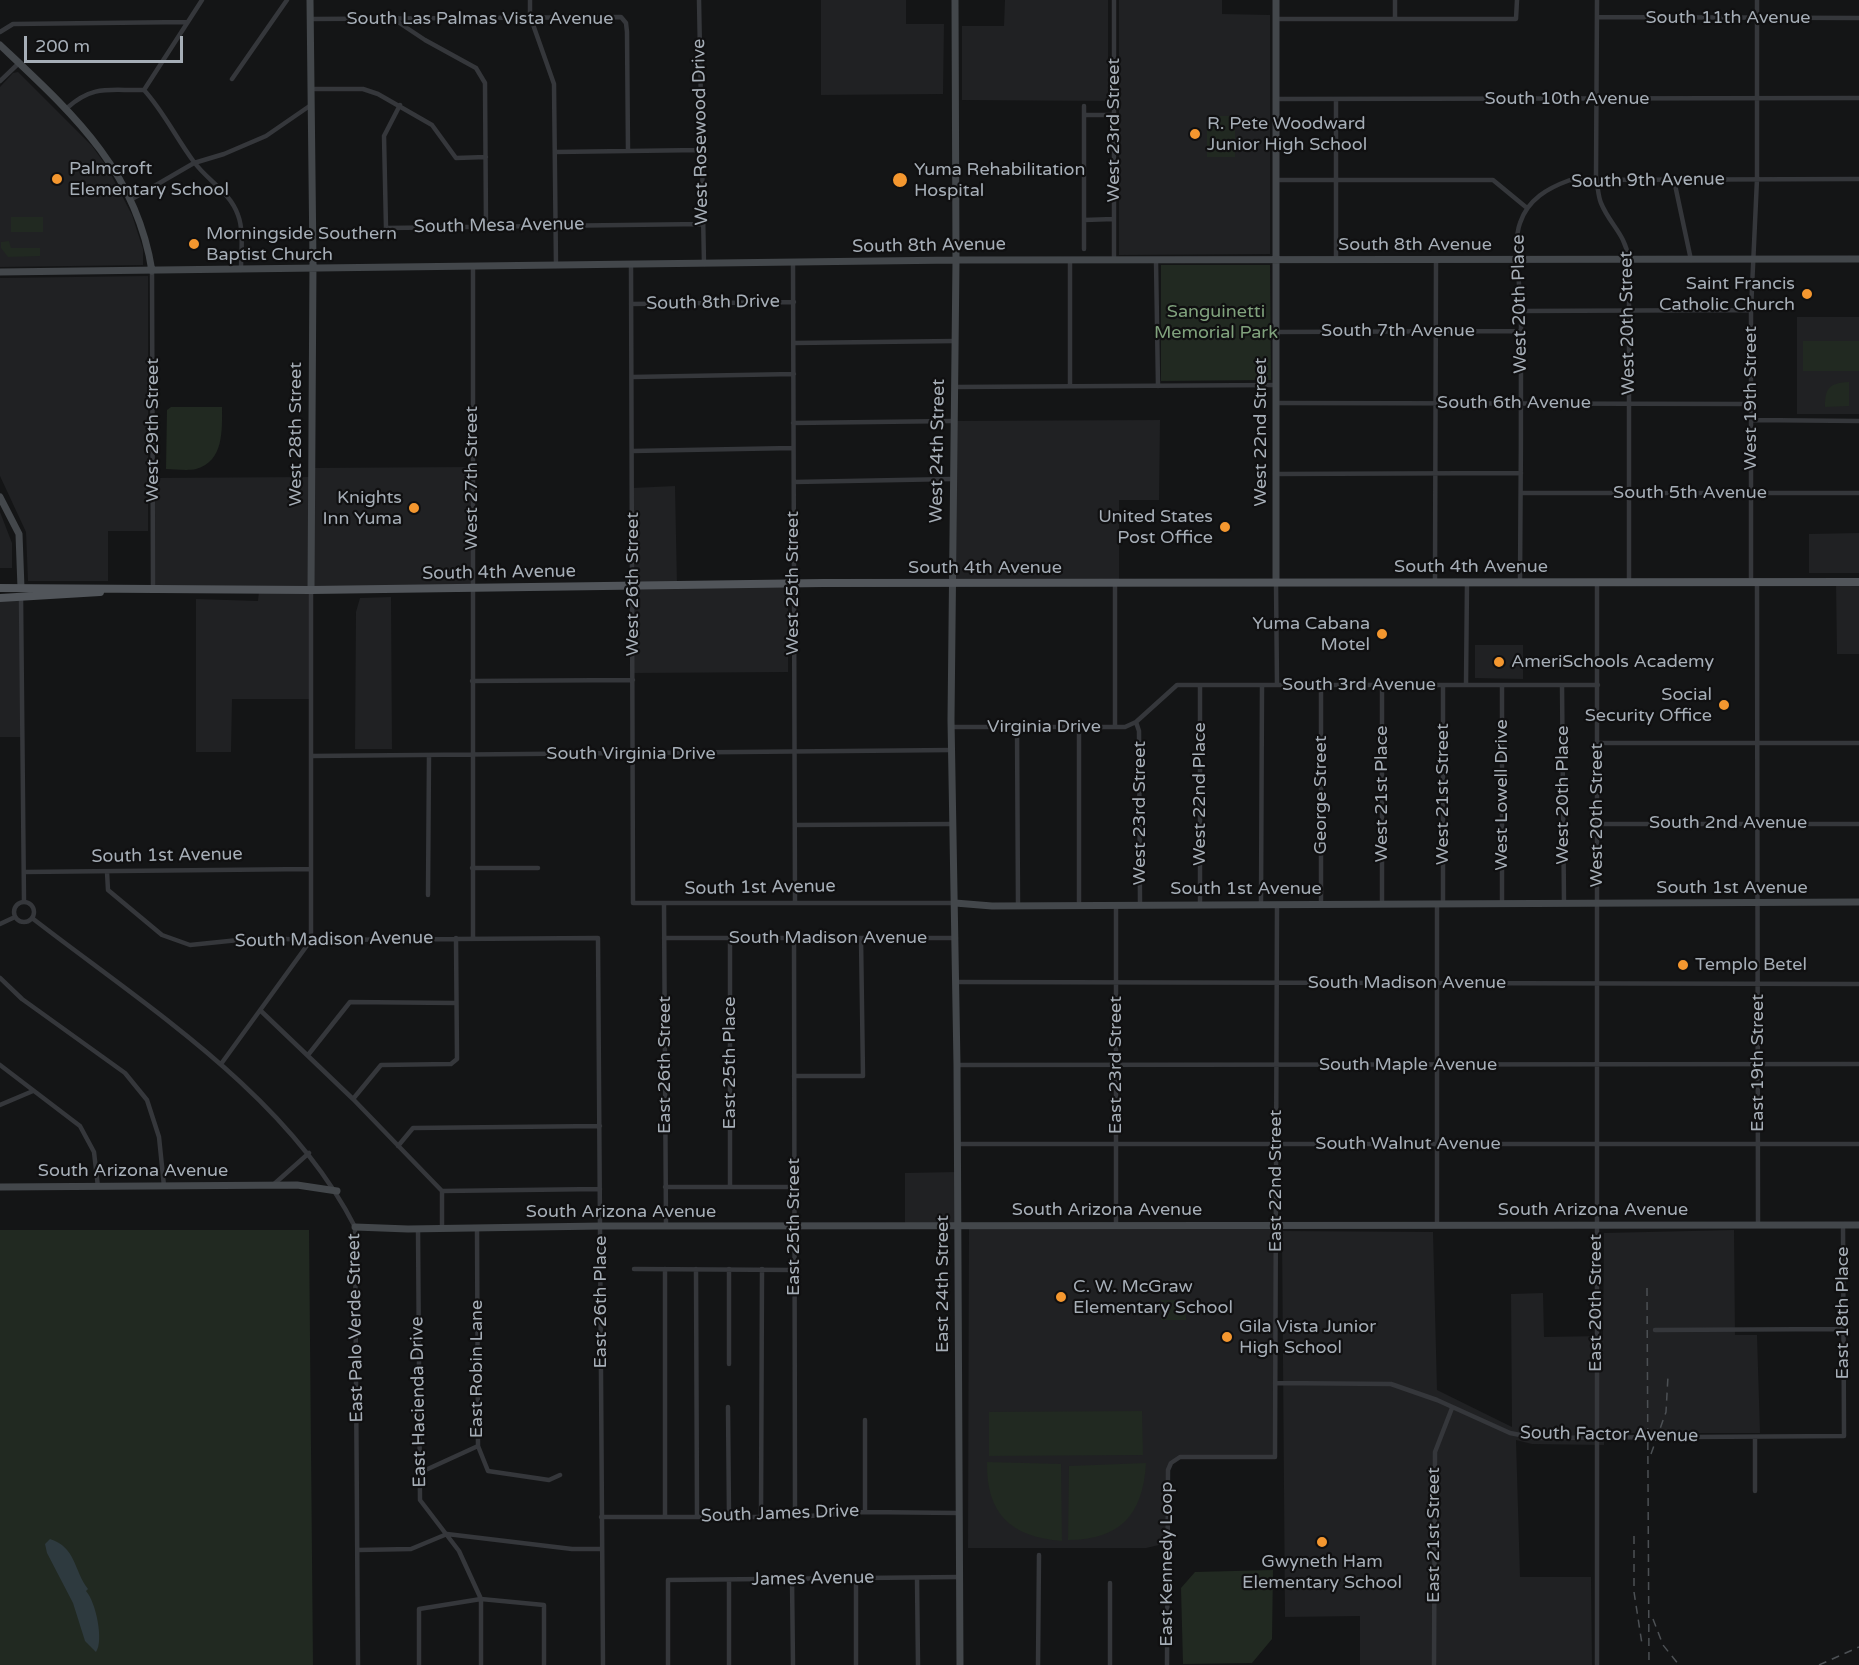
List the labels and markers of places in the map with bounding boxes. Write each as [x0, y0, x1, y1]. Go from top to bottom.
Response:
place label: R. Pete Woodward Junior High School [1207, 113, 1367, 156]
marker: R. Pete Woodward Junior High School [1188, 127, 1202, 141]
place label: Palmcroft Elementary School [69, 158, 229, 201]
place label: Yuma Rehabilitation Hospital [914, 159, 1085, 201]
marker: Yuma Rehabilitation Hospital [891, 171, 909, 189]
marker: Palmcroft Elementary School [50, 172, 64, 186]
place label: Morningside Southern Baptist Church [206, 223, 397, 266]
marker: Morningside Southern Baptist Church [187, 237, 201, 251]
place label: Saint Francis Catholic Church [1659, 273, 1795, 316]
marker: Saint Francis Catholic Church [1800, 287, 1814, 301]
place label: Knights Inn Yuma [323, 487, 402, 530]
marker: Knights Inn Yuma [407, 501, 421, 515]
place label: United States Post Office [1098, 506, 1213, 548]
marker: United States Post Office [1218, 520, 1232, 534]
place label: Yuma Cabana Motel [1252, 613, 1370, 656]
marker: Yuma Cabana Motel [1375, 627, 1389, 641]
place label: AmeriSchools Academy [1511, 651, 1714, 673]
marker: AmeriSchools Academy [1492, 655, 1506, 669]
place label: Social Security Office [1585, 684, 1712, 726]
marker: Social Security Office [1717, 698, 1731, 712]
place label: Templo Betel [1695, 954, 1807, 976]
marker: Templo Betel [1676, 958, 1690, 972]
place label: C. W. McGraw Elementary School [1073, 1276, 1233, 1318]
marker: C. W. McGraw Elementary School [1054, 1290, 1068, 1304]
place label: Gila Vista Junior High School [1239, 1316, 1376, 1358]
marker: Gila Vista Junior High School [1220, 1330, 1234, 1344]
marker: Gwyneth Ham Elementary School [1315, 1535, 1329, 1549]
place label: Gwyneth Ham Elementary School [1242, 1551, 1402, 1594]

